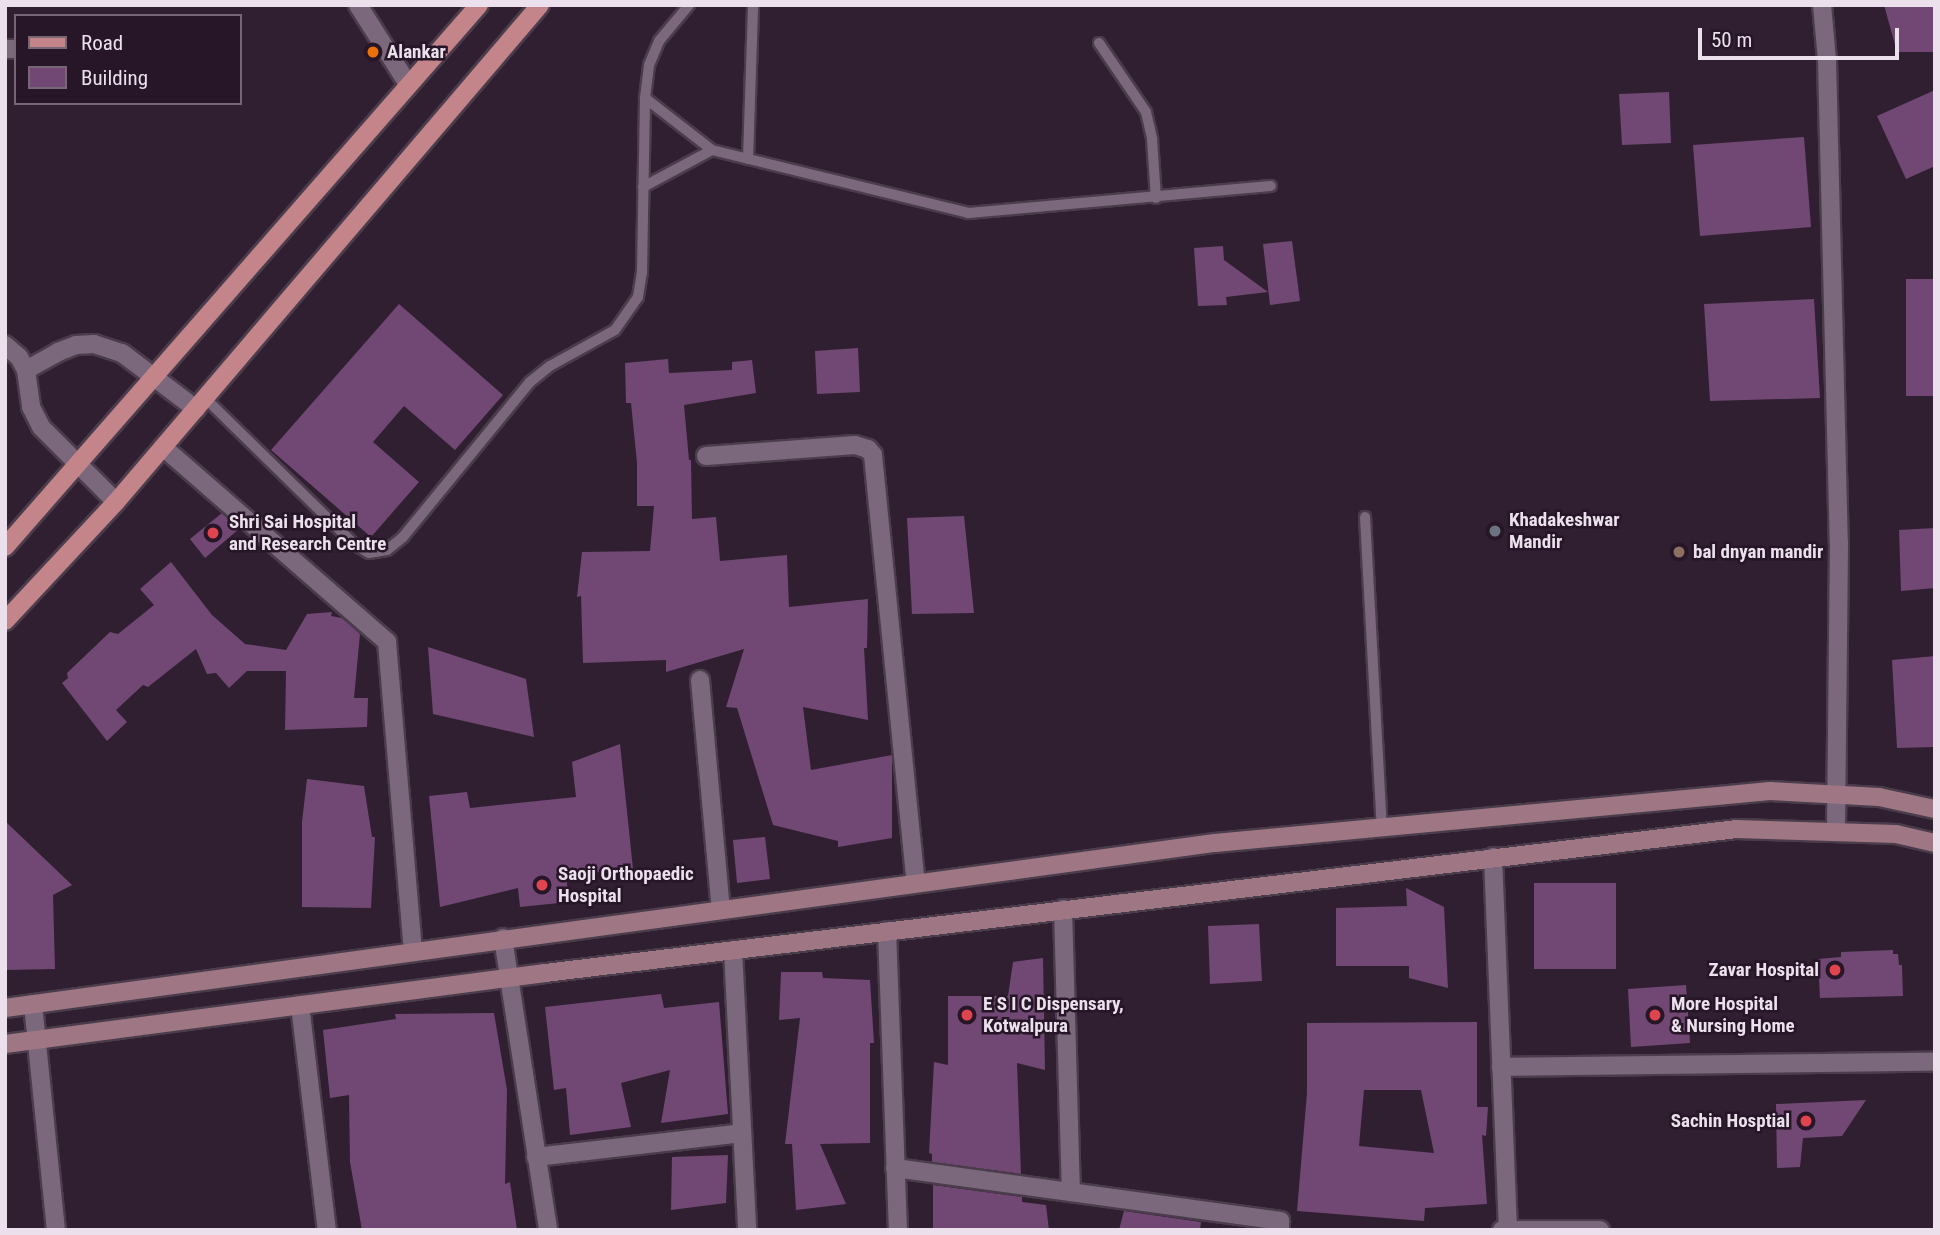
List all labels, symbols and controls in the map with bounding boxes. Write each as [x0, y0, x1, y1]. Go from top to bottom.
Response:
legend [14, 14, 242, 105]
scale bar [1702, 14, 1903, 58]
text: 50 m [1711, 28, 1752, 52]
text: Road [81, 31, 123, 55]
place label: Alankar [387, 41, 446, 63]
marker: Alankar [365, 44, 381, 60]
text: Building [81, 66, 148, 90]
place label: Khadakeshwar Mandir [1509, 509, 1619, 553]
place label: Shri Sai Hospital and Research Centre [229, 511, 386, 555]
marker: Shri Sai Hospital and Research Centre [203, 523, 223, 543]
marker: Khadakeshwar Mandir [1487, 523, 1503, 539]
place label: bal dnyan mandir [1693, 541, 1823, 563]
marker: bal dnyan mandir [1671, 544, 1687, 560]
place label: Saoji Orthopaedic Hospital [558, 863, 694, 907]
marker: Saoji Orthopaedic Hospital [532, 875, 552, 895]
place label: Zavar Hospital [1709, 959, 1819, 981]
marker: Zavar Hospital [1825, 960, 1845, 980]
place label: E S I C Dispensary, Kotwalpura [983, 993, 1124, 1037]
place label: More Hospital & Nursing Home [1671, 993, 1795, 1037]
marker: E S I C Dispensary, Kotwalpura [957, 1005, 977, 1025]
marker: More Hospital & Nursing Home [1645, 1005, 1665, 1025]
place label: Sachin Hosptial [1671, 1110, 1790, 1132]
marker: Sachin Hosptial [1796, 1111, 1816, 1131]

